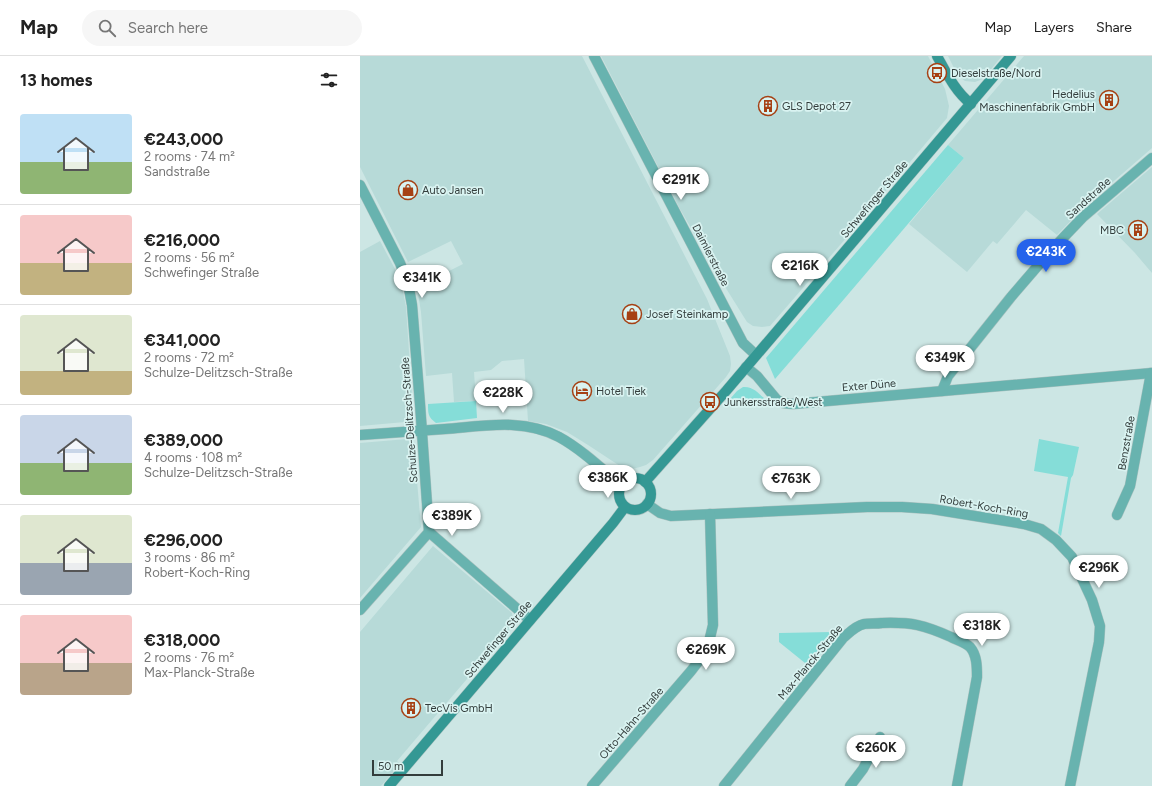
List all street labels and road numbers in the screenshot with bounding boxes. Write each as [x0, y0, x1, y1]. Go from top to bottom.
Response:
street label: Schwefinger Straße [838, 158, 911, 241]
street label: Sandstraße [1063, 175, 1113, 222]
street label: Daimlerstraße [689, 222, 732, 288]
street label: Schulze-Delitzsch-Straße [399, 357, 420, 483]
street label: Exter Düne [841, 377, 897, 394]
street label: Benzstraße [1115, 415, 1138, 471]
street label: Robert-Koch-Ring [939, 492, 1029, 521]
street label: Schwefinger Straße [462, 598, 535, 681]
street label: Max-Planck-Straße [775, 622, 845, 702]
street label: Otto-Hahn-Straße [597, 685, 666, 762]

